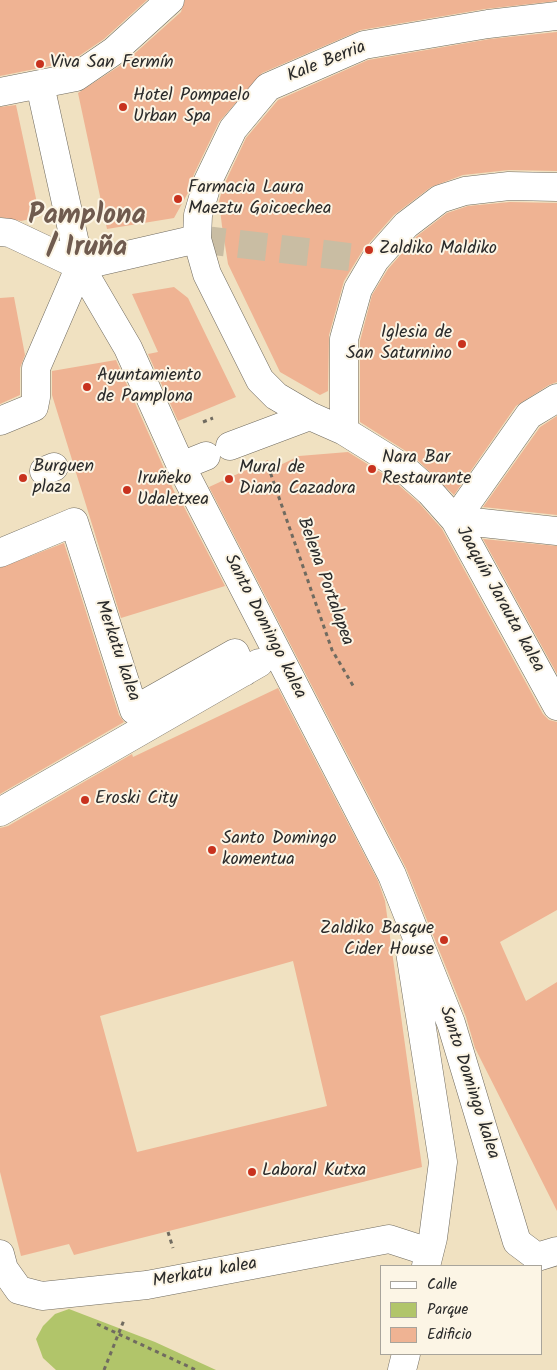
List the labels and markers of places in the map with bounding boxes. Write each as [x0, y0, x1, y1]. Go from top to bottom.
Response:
place label: Viva San Fermín [50, 53, 174, 75]
marker: Viva San Fermín [34, 58, 46, 70]
place label: Hotel Pompaelo Urban Spa [133, 86, 250, 128]
marker: Hotel Pompaelo Urban Spa [117, 101, 129, 113]
place label: Farmacia Laura Maeztu Goicoechea [188, 178, 331, 220]
marker: Farmacia Laura Maeztu Goicoechea [172, 193, 184, 205]
place label: Zaldiko Maldiko [379, 239, 497, 261]
marker: Zaldiko Maldiko [363, 244, 375, 256]
place label: Iglesia de San Saturnino [346, 323, 452, 366]
marker: Iglesia de San Saturnino [456, 338, 468, 350]
place label: Ayuntamiento de Pamplona [97, 366, 201, 408]
marker: Ayuntamiento de Pamplona [81, 381, 93, 393]
place label: Nara Bar Restaurante [382, 448, 471, 490]
place label: Burguen plaza [33, 457, 94, 499]
place label: Mural de Diana Cazadora [239, 458, 356, 500]
marker: Nara Bar Restaurante [366, 463, 378, 475]
place label: Iruñeko Udaletxea [137, 469, 209, 512]
marker: Burguen plaza [17, 472, 29, 484]
marker: Mural de Diana Cazadora [223, 473, 235, 485]
marker: Iruñeko Udaletxea [121, 484, 133, 496]
place label: Eroski City [95, 789, 178, 811]
marker: Eroski City [79, 794, 91, 806]
place label: Santo Domingo komentua [222, 829, 337, 872]
marker: Santo Domingo komentua [206, 844, 218, 856]
place label: Zaldiko Basque Cider House [320, 919, 434, 962]
marker: Zaldiko Basque Cider House [438, 934, 450, 946]
place label: Laboral Kutxa [262, 1161, 366, 1183]
marker: Laboral Kutxa [246, 1166, 258, 1178]

